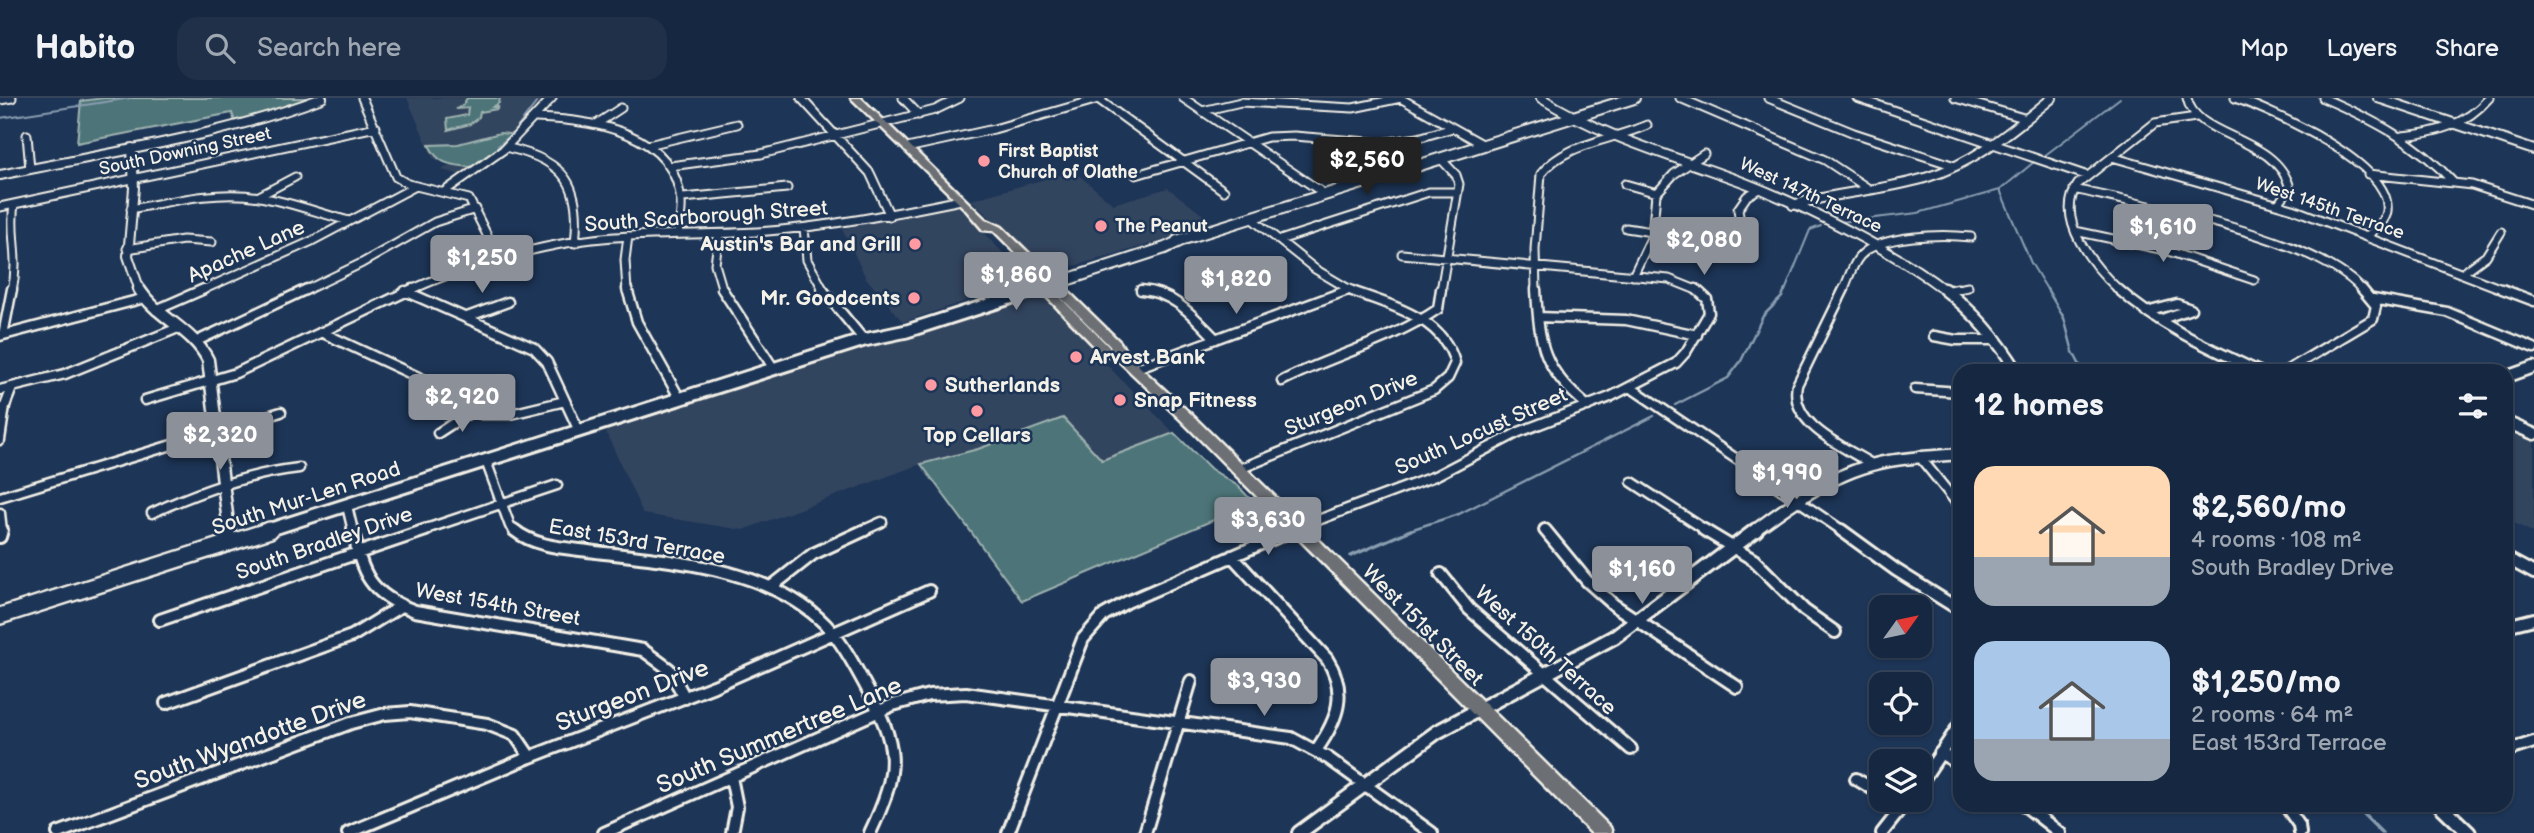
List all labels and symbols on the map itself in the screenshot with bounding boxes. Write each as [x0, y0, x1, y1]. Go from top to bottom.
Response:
street label: South Downing Street [97, 123, 273, 180]
pin: $2,560 [1310, 138, 1424, 197]
place label: First Baptist Church of Olathe [998, 141, 1138, 183]
marker: First Baptist Church of Olathe [976, 153, 992, 169]
street label: West 147th Terrace [1736, 153, 1886, 238]
street label: West 145th Terrace [2253, 173, 2407, 244]
street label: South Scarborough Street [584, 195, 829, 237]
pin: $1,610 [2106, 204, 2220, 264]
street label: Apache Lane [184, 215, 309, 288]
place label: The Peanut [1115, 216, 1208, 237]
marker: The Peanut [1093, 218, 1109, 234]
pin: $2,080 [1647, 218, 1761, 277]
place label: Austin's Bar and Grill [699, 232, 901, 257]
pin: $1,250 [425, 236, 539, 295]
marker: Austin's Bar and Grill [907, 236, 923, 252]
pin: $1,860 [959, 252, 1073, 312]
pin: $1,820 [1179, 256, 1293, 316]
place label: Mr. Goodcents [760, 286, 900, 311]
marker: Mr. Goodcents [906, 290, 922, 306]
place label: Arvest Bank [1089, 345, 1205, 370]
marker: Arvest Bank [1068, 349, 1084, 365]
street label: Sturgeon Drive [1281, 365, 1421, 442]
place label: Sutherlands [945, 373, 1060, 398]
pin: $2,920 [405, 374, 519, 434]
marker: Sutherlands [923, 377, 939, 393]
street label: South Locust Street [1391, 382, 1572, 481]
place label: Snap Fitness [1134, 388, 1257, 413]
marker: Snap Fitness [1112, 392, 1128, 408]
marker: Top Cellars [969, 403, 985, 419]
pin: $2,320 [163, 412, 277, 472]
place label: Top Cellars [923, 423, 1031, 448]
pin: $1,990 [1730, 450, 1844, 510]
street label: South Mur-Len Road [209, 456, 403, 541]
pin: $3,630 [1211, 498, 1325, 557]
street label: South Bradley Drive [233, 501, 416, 585]
street label: East 153rd Terrace [547, 514, 727, 569]
pin: $1,160 [1585, 546, 1699, 606]
street label: West 151st Street [1357, 560, 1489, 691]
street label: West 154th Street [414, 578, 583, 631]
street label: West 150th Terrace [1470, 580, 1622, 720]
north arrow [1869, 595, 1932, 658]
street label: Sturgeon Drive [552, 653, 713, 738]
pin: $3,930 [1207, 658, 1321, 718]
street label: South Summertree Lane [652, 671, 906, 800]
street label: South Wyandotte Drive [130, 685, 370, 796]

